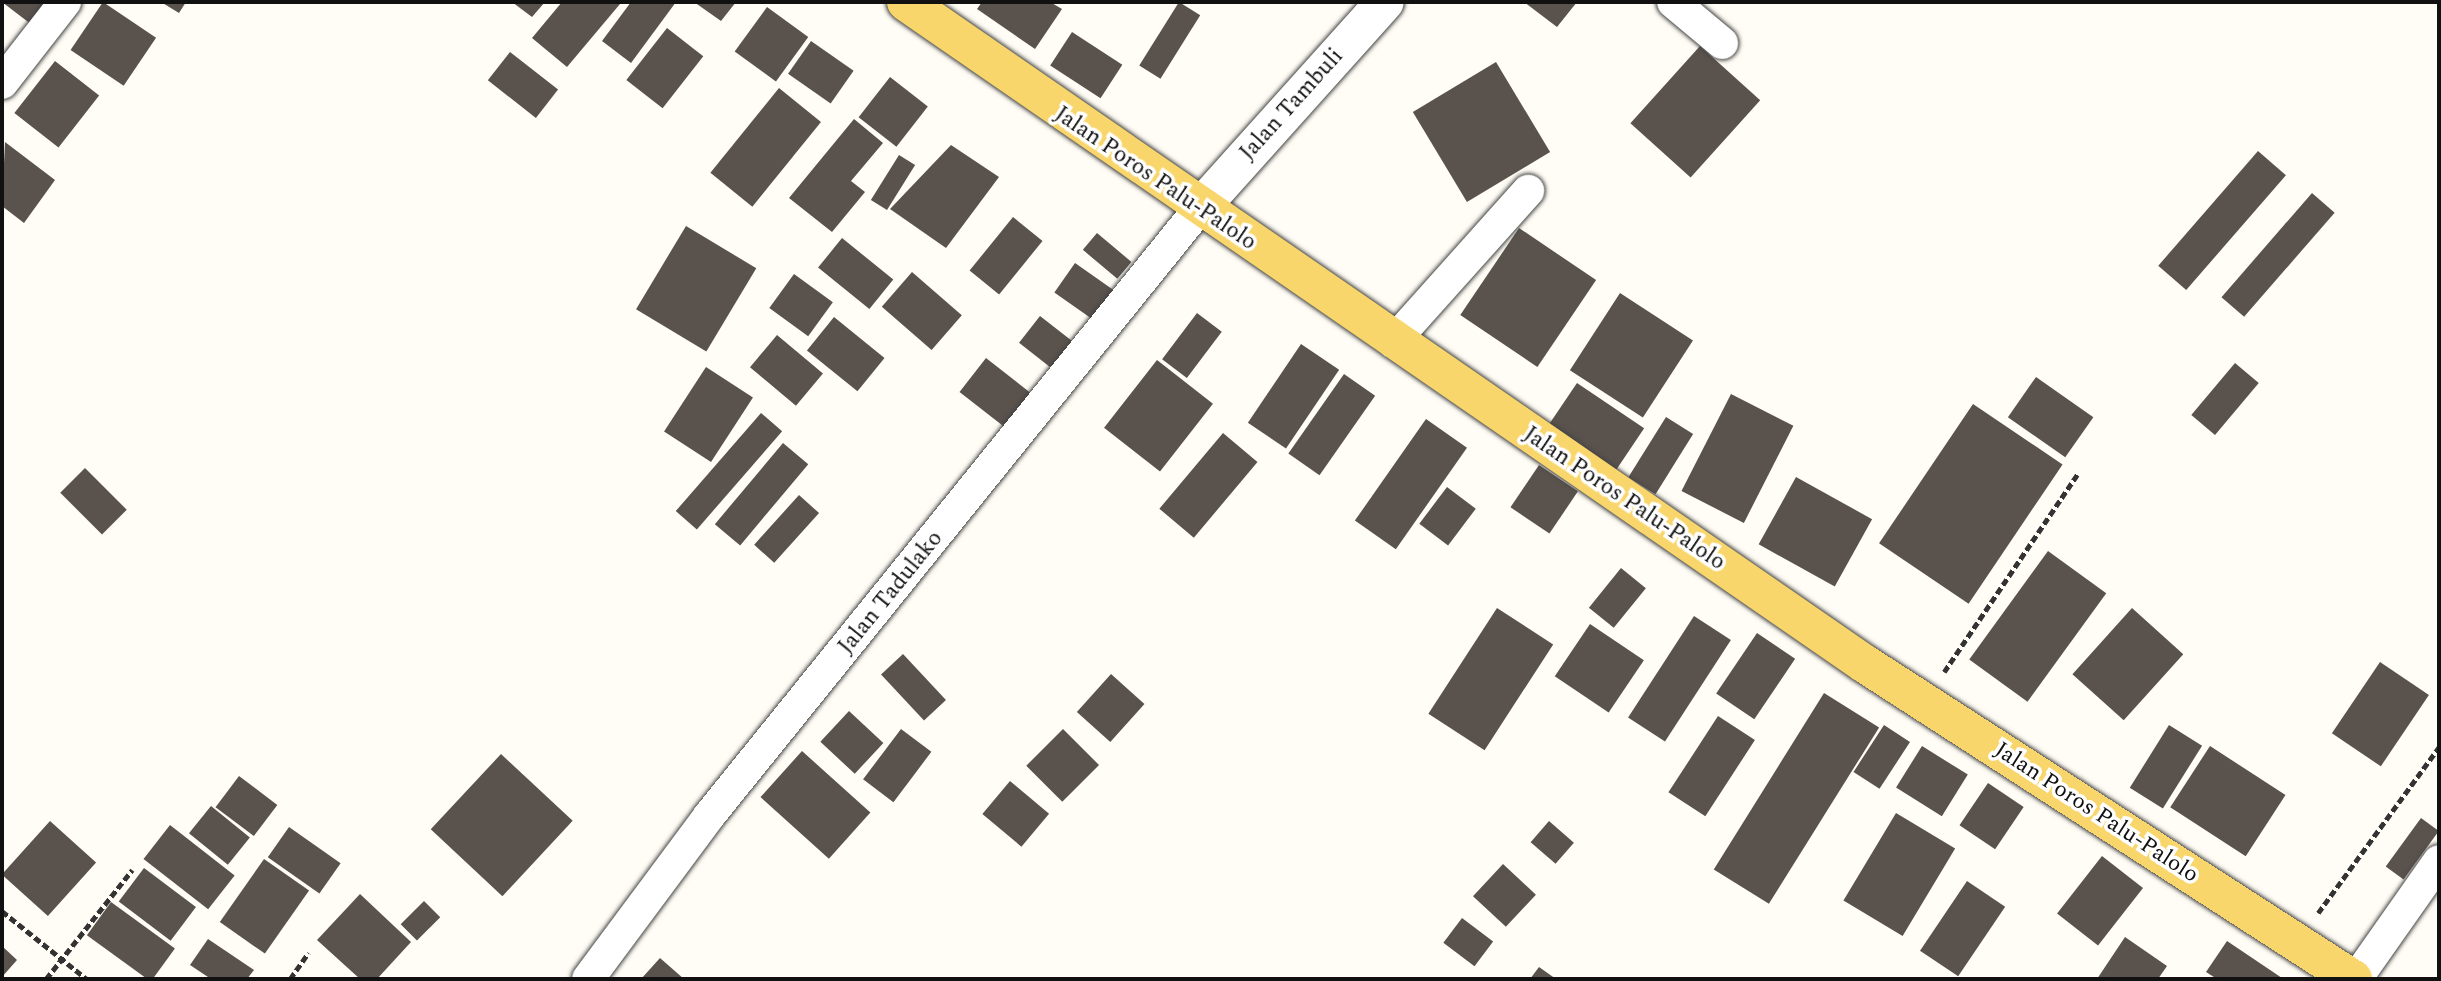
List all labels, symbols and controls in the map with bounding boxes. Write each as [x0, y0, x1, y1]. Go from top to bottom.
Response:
street label: Jalan Tambuli [1234, 43, 1350, 167]
street label: Jalan Poros Palu-Palolo [1049, 101, 1261, 257]
street label: Jalan Poros Palu-Palolo [1518, 421, 1730, 577]
street label: Jalan Tadulako [833, 526, 949, 660]
street label: Jalan Poros Palu-Palolo [1989, 737, 2203, 889]

